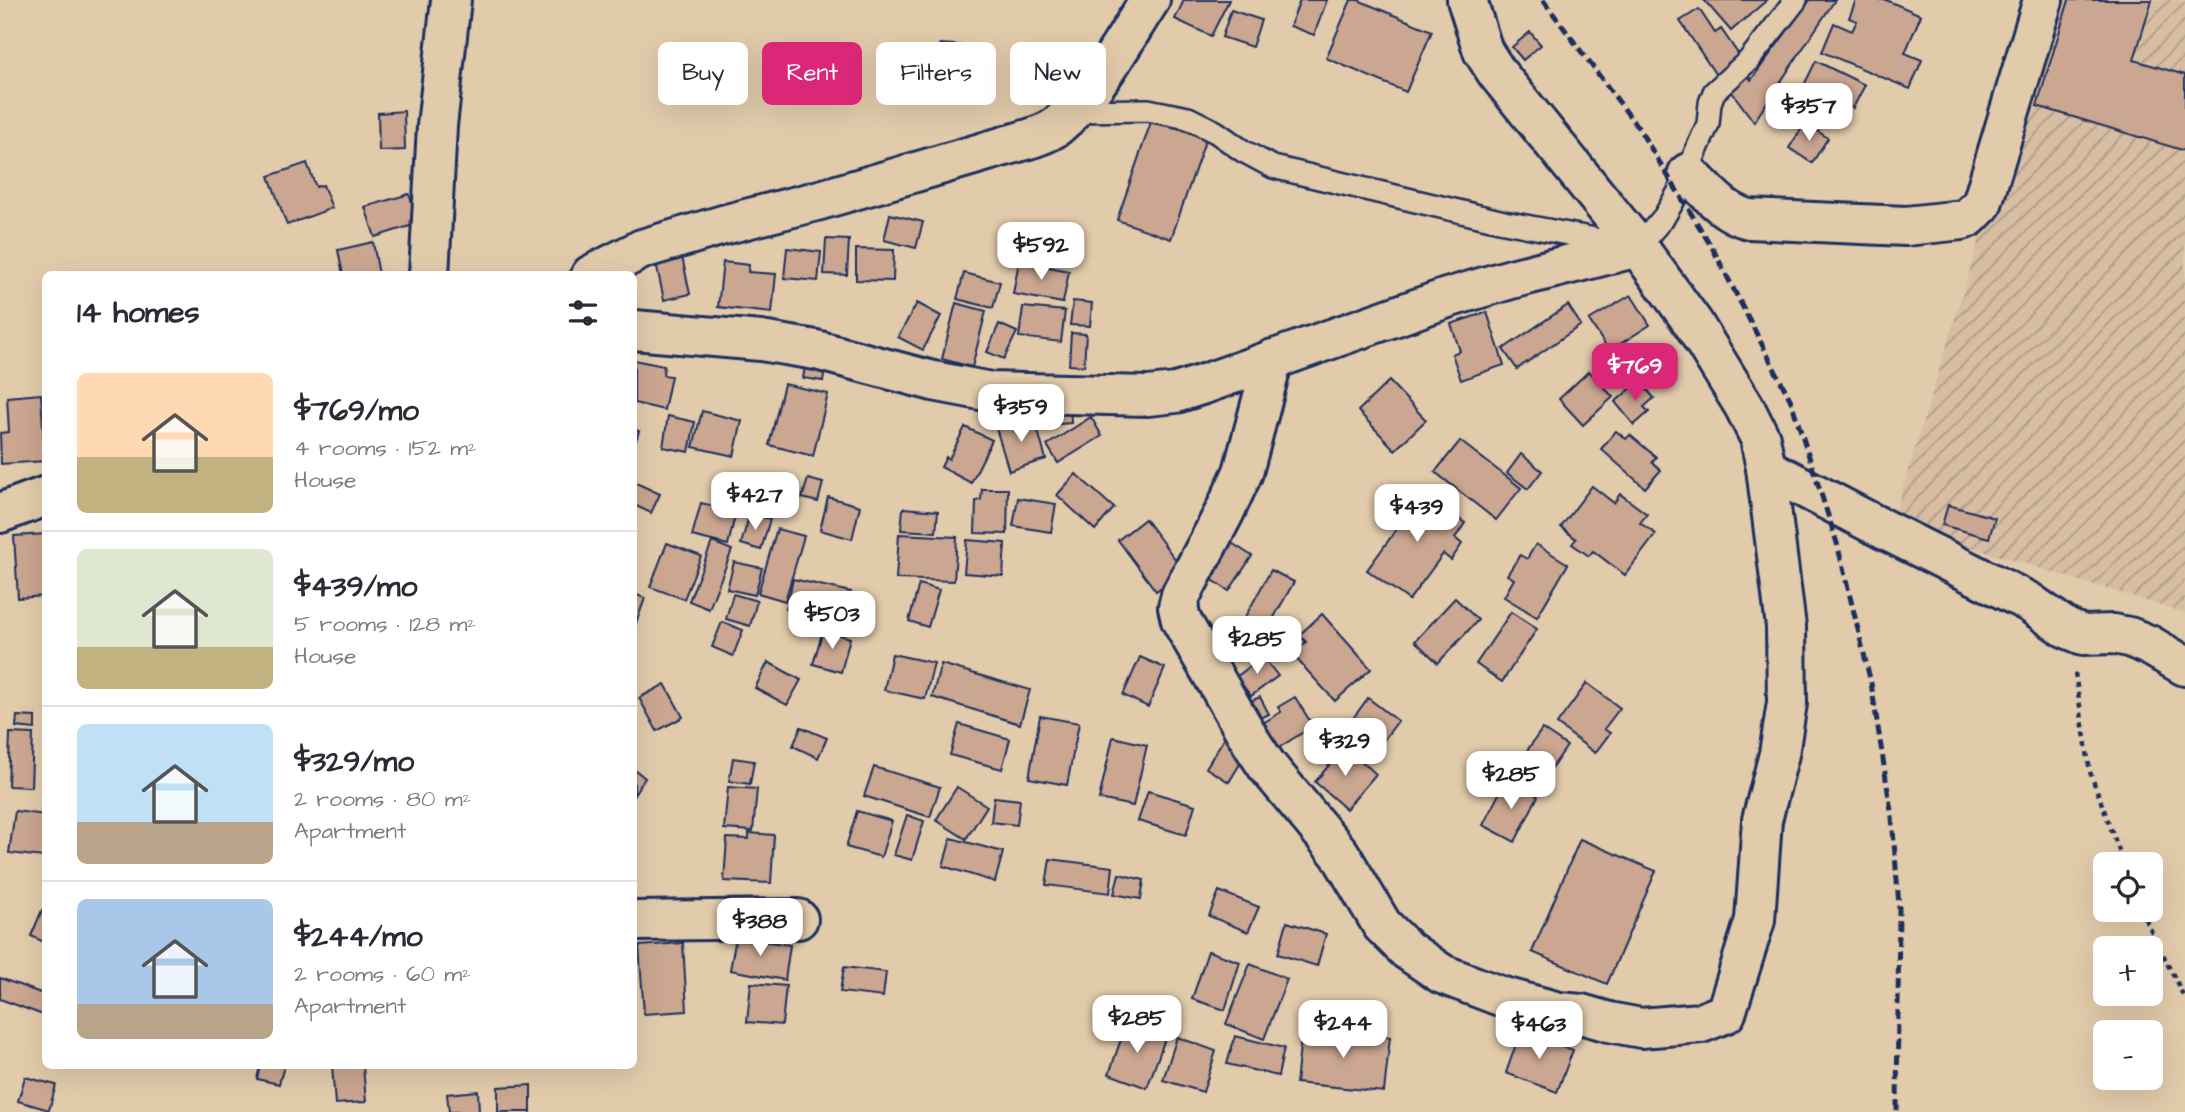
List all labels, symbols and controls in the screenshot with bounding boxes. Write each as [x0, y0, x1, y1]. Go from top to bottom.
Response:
chip: Buy [658, 42, 748, 105]
chip: Rent [762, 42, 862, 105]
chip: Filters [876, 42, 996, 105]
chip: New [1010, 42, 1106, 105]
pin: $357 [1768, 83, 1850, 143]
text: $357 [1782, 90, 1836, 122]
pin: $592 [1000, 222, 1082, 282]
text: $592 [1013, 229, 1069, 261]
text: 14 homes [77, 292, 200, 334]
icon: filters [564, 294, 602, 332]
pin: $769 [1594, 344, 1676, 403]
text: $769 [1608, 350, 1662, 382]
pin: $359 [980, 384, 1062, 444]
text: $769/mo [294, 390, 419, 432]
text: $359 [994, 391, 1048, 423]
icon: home [133, 401, 217, 485]
text: 4 rooms · 152 m² [294, 432, 477, 464]
text: House [294, 464, 357, 496]
pin: $427 [714, 472, 796, 532]
text: $427 [727, 479, 783, 511]
pin: $439 [1376, 484, 1458, 544]
text: $439 [1390, 491, 1444, 523]
text: $439/mo [294, 566, 417, 608]
icon: home [133, 577, 217, 661]
pin: $503 [791, 592, 873, 651]
text: $503 [804, 598, 860, 630]
text: 5 rooms · 128 m² [294, 608, 476, 640]
pin: $285 [1216, 616, 1298, 676]
text: $285 [1228, 623, 1286, 655]
text: House [294, 640, 357, 672]
pin: $329 [1304, 718, 1386, 778]
text: $329 [1320, 725, 1370, 757]
text: $329/mo [294, 741, 414, 783]
icon: home [133, 752, 217, 836]
pin: $285 [1470, 752, 1552, 811]
text: $285 [1482, 758, 1540, 790]
text: 2 rooms · 80 m² [294, 783, 471, 815]
text: Apartment [294, 815, 406, 847]
map controls [2093, 852, 2163, 1090]
button: locate [2093, 852, 2163, 922]
pin: $388 [719, 898, 801, 958]
text: $388 [733, 905, 787, 937]
text: $244/mo [294, 916, 423, 958]
icon: home [133, 927, 217, 1011]
button: + [2093, 936, 2163, 1006]
text: 2 rooms · 60 m² [294, 958, 471, 990]
text: Apartment [294, 990, 406, 1022]
pin: $285 [1096, 996, 1178, 1055]
pin: $244 [1302, 1000, 1384, 1060]
text: $285 [1108, 1002, 1166, 1034]
pin: $463 [1498, 1002, 1580, 1061]
text: $244 [1314, 1007, 1372, 1039]
text: $463 [1512, 1008, 1566, 1040]
button: − [2093, 1020, 2163, 1090]

